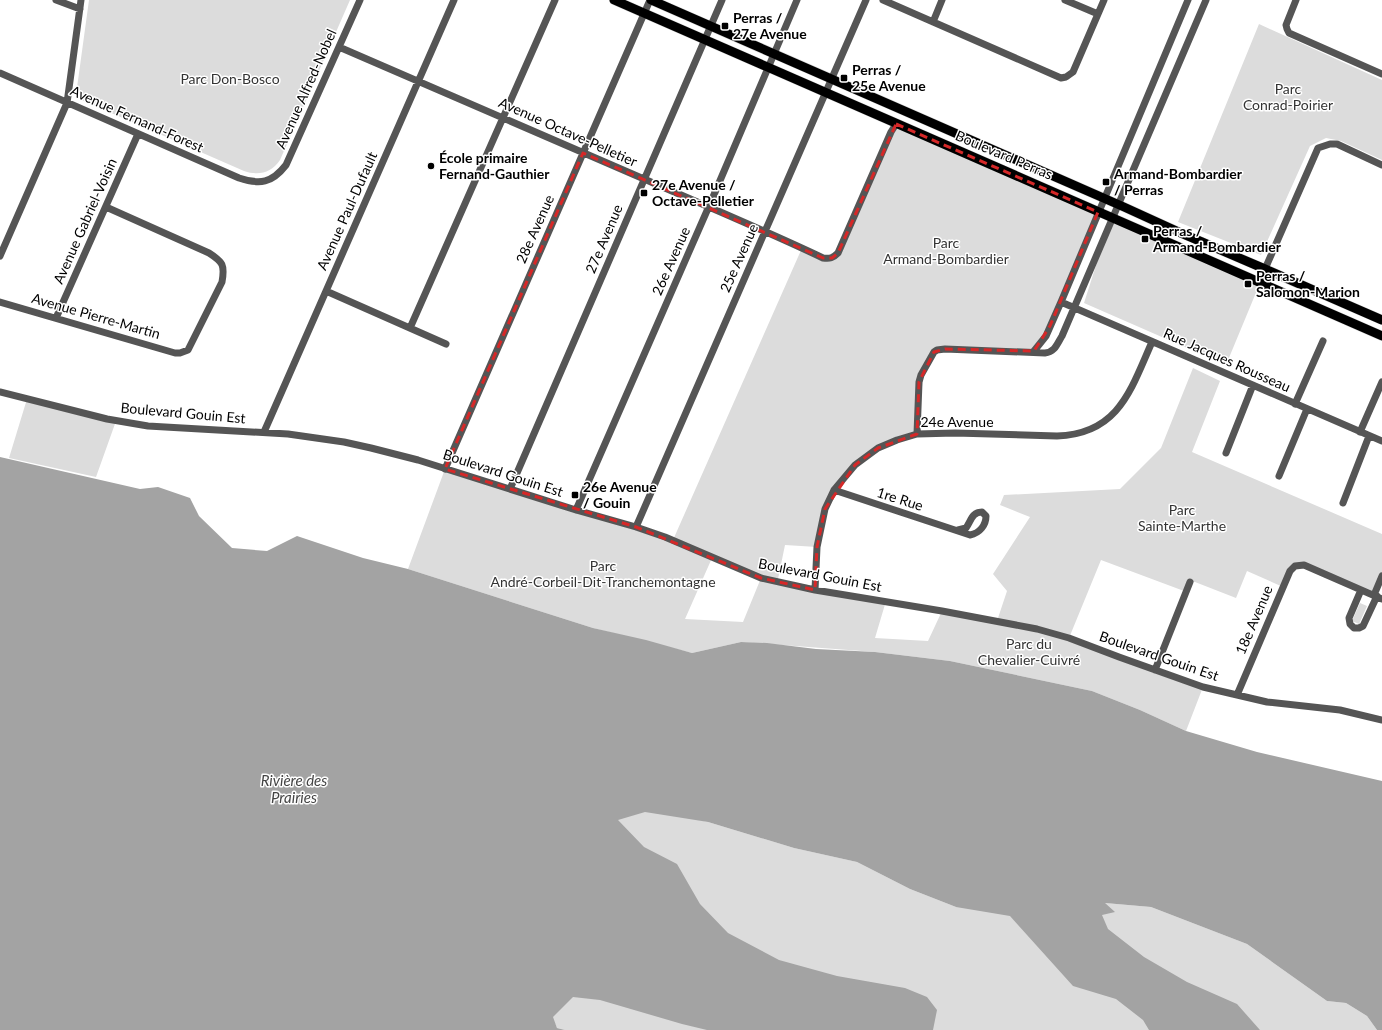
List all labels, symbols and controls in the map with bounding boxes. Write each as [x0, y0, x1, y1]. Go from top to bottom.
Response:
place label: Perras / 27e Avenue [733, 9, 807, 42]
marker: Perras / 27e Avenue [720, 21, 730, 31]
street label: Avenue Alfred-Nobel [271, 26, 340, 151]
place label: Perras / 25e Avenue [852, 61, 926, 94]
park label: Parc Don-Bosco [180, 70, 280, 87]
marker: Perras / 25e Avenue [839, 73, 849, 83]
park label: Parc Conrad-Poirier [1243, 80, 1333, 113]
street label: Avenue Fernand-Forest [68, 82, 206, 156]
street label: Avenue Octave-Pelletier [496, 93, 640, 170]
street label: Boulevard Perras [953, 126, 1055, 183]
street label: Avenue Paul-Dufault [313, 149, 380, 273]
place label: École primaire Fernand-Gauthier [439, 149, 550, 182]
street label: Avenue Gabriel-Voisin [49, 155, 120, 286]
marker: École primaire Fernand-Gauthier [426, 161, 436, 171]
place label: Armand-Bombardier / Perras [1113, 165, 1243, 198]
place label: 27e Avenue / Octave-Pelletier [652, 176, 755, 209]
marker: Armand-Bombardier / Perras [1101, 177, 1111, 187]
marker: 27e Avenue / Octave-Pelletier [639, 188, 649, 198]
street label: 28e Avenue [512, 192, 557, 266]
street label: 27e Avenue [581, 202, 626, 276]
street label: 25e Avenue [716, 221, 761, 295]
place label: Perras / Armand-Bombardier [1152, 222, 1282, 255]
street label: 26e Avenue [648, 224, 693, 298]
park label: Parc Armand-Bombardier [883, 234, 1009, 267]
marker: Perras / Armand-Bombardier [1140, 234, 1150, 244]
place label: Perras / Salomon-Marion [1256, 267, 1360, 300]
marker: Perras / Salomon-Marion [1243, 279, 1253, 289]
street label: Avenue Pierre-Martin [30, 289, 162, 342]
street label: Rue Jacques Rousseau [1161, 324, 1293, 395]
street label: Boulevard Gouin Est [120, 399, 246, 426]
street label: 24e Avenue [920, 413, 994, 430]
street label: Boulevard Gouin Est [441, 445, 565, 500]
place label: 26e Avenue / Gouin [583, 478, 657, 511]
street label: 1re Rue [875, 483, 925, 514]
marker: 26e Avenue / Gouin [570, 490, 580, 500]
park label: Parc Sainte-Marthe [1138, 501, 1226, 534]
street label: Boulevard Gouin Est [757, 554, 883, 595]
park label: Parc André-Corbeil-Dit-Tranchemontagne [490, 557, 716, 590]
street label: 18e Avenue [1231, 583, 1276, 657]
street label: Boulevard Gouin Est [1097, 627, 1221, 684]
park label: Parc du Chevalier-Cuivré [978, 635, 1080, 668]
water label: Rivière des Prairies [261, 771, 327, 806]

